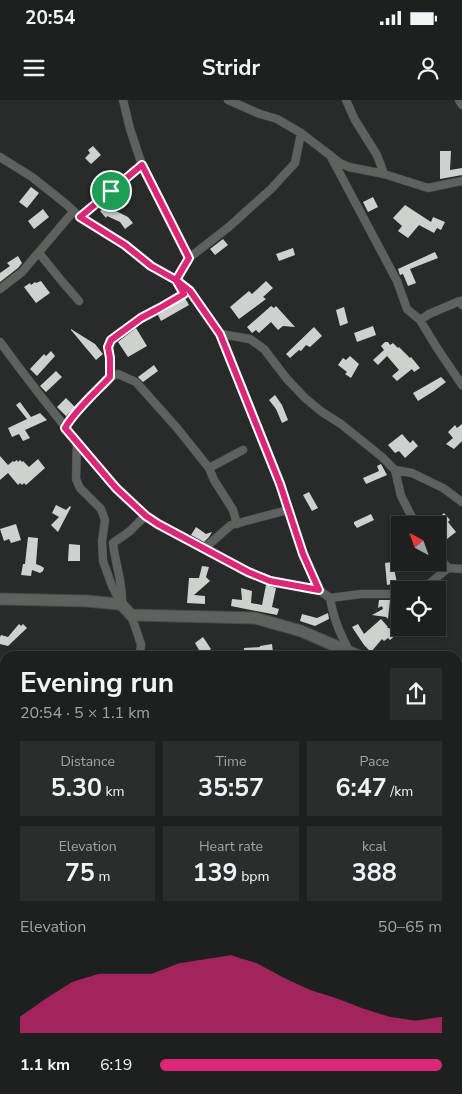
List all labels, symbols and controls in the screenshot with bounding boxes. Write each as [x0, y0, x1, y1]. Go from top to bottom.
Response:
text: 20:54 [25, 5, 75, 31]
text: Stridr [202, 53, 260, 83]
icon: menu [20, 54, 48, 82]
icon: person [414, 54, 442, 82]
pin [90, 170, 132, 212]
icon: arrive [97, 177, 125, 205]
north arrow [391, 516, 446, 571]
map controls [391, 516, 446, 636]
button: locate [391, 581, 446, 636]
text: Evening run [20, 664, 174, 702]
button: share [390, 668, 442, 720]
text: 20:54 · 5 × 1.1 km [20, 702, 150, 724]
text: Distance [60, 752, 115, 771]
text: Time [215, 752, 247, 771]
text: Pace [359, 752, 389, 771]
text: 5.30 [51, 771, 102, 805]
text: 35:57 [198, 771, 264, 805]
text: 6:47 [335, 771, 387, 805]
text: km [102, 782, 125, 801]
text: /km [387, 782, 413, 801]
text: Elevation [59, 837, 117, 856]
text: Heart rate [199, 837, 263, 856]
text: kcal [362, 837, 387, 856]
text: 75 [65, 856, 95, 890]
text: 139 [193, 856, 238, 890]
text: 388 [352, 856, 397, 890]
text: m [95, 867, 110, 886]
text: bpm [238, 867, 269, 886]
text: Elevation [20, 916, 86, 938]
text: 50–65 m [378, 916, 442, 938]
text: 1.1 km [20, 1054, 70, 1076]
text: 6:19 [100, 1054, 132, 1076]

